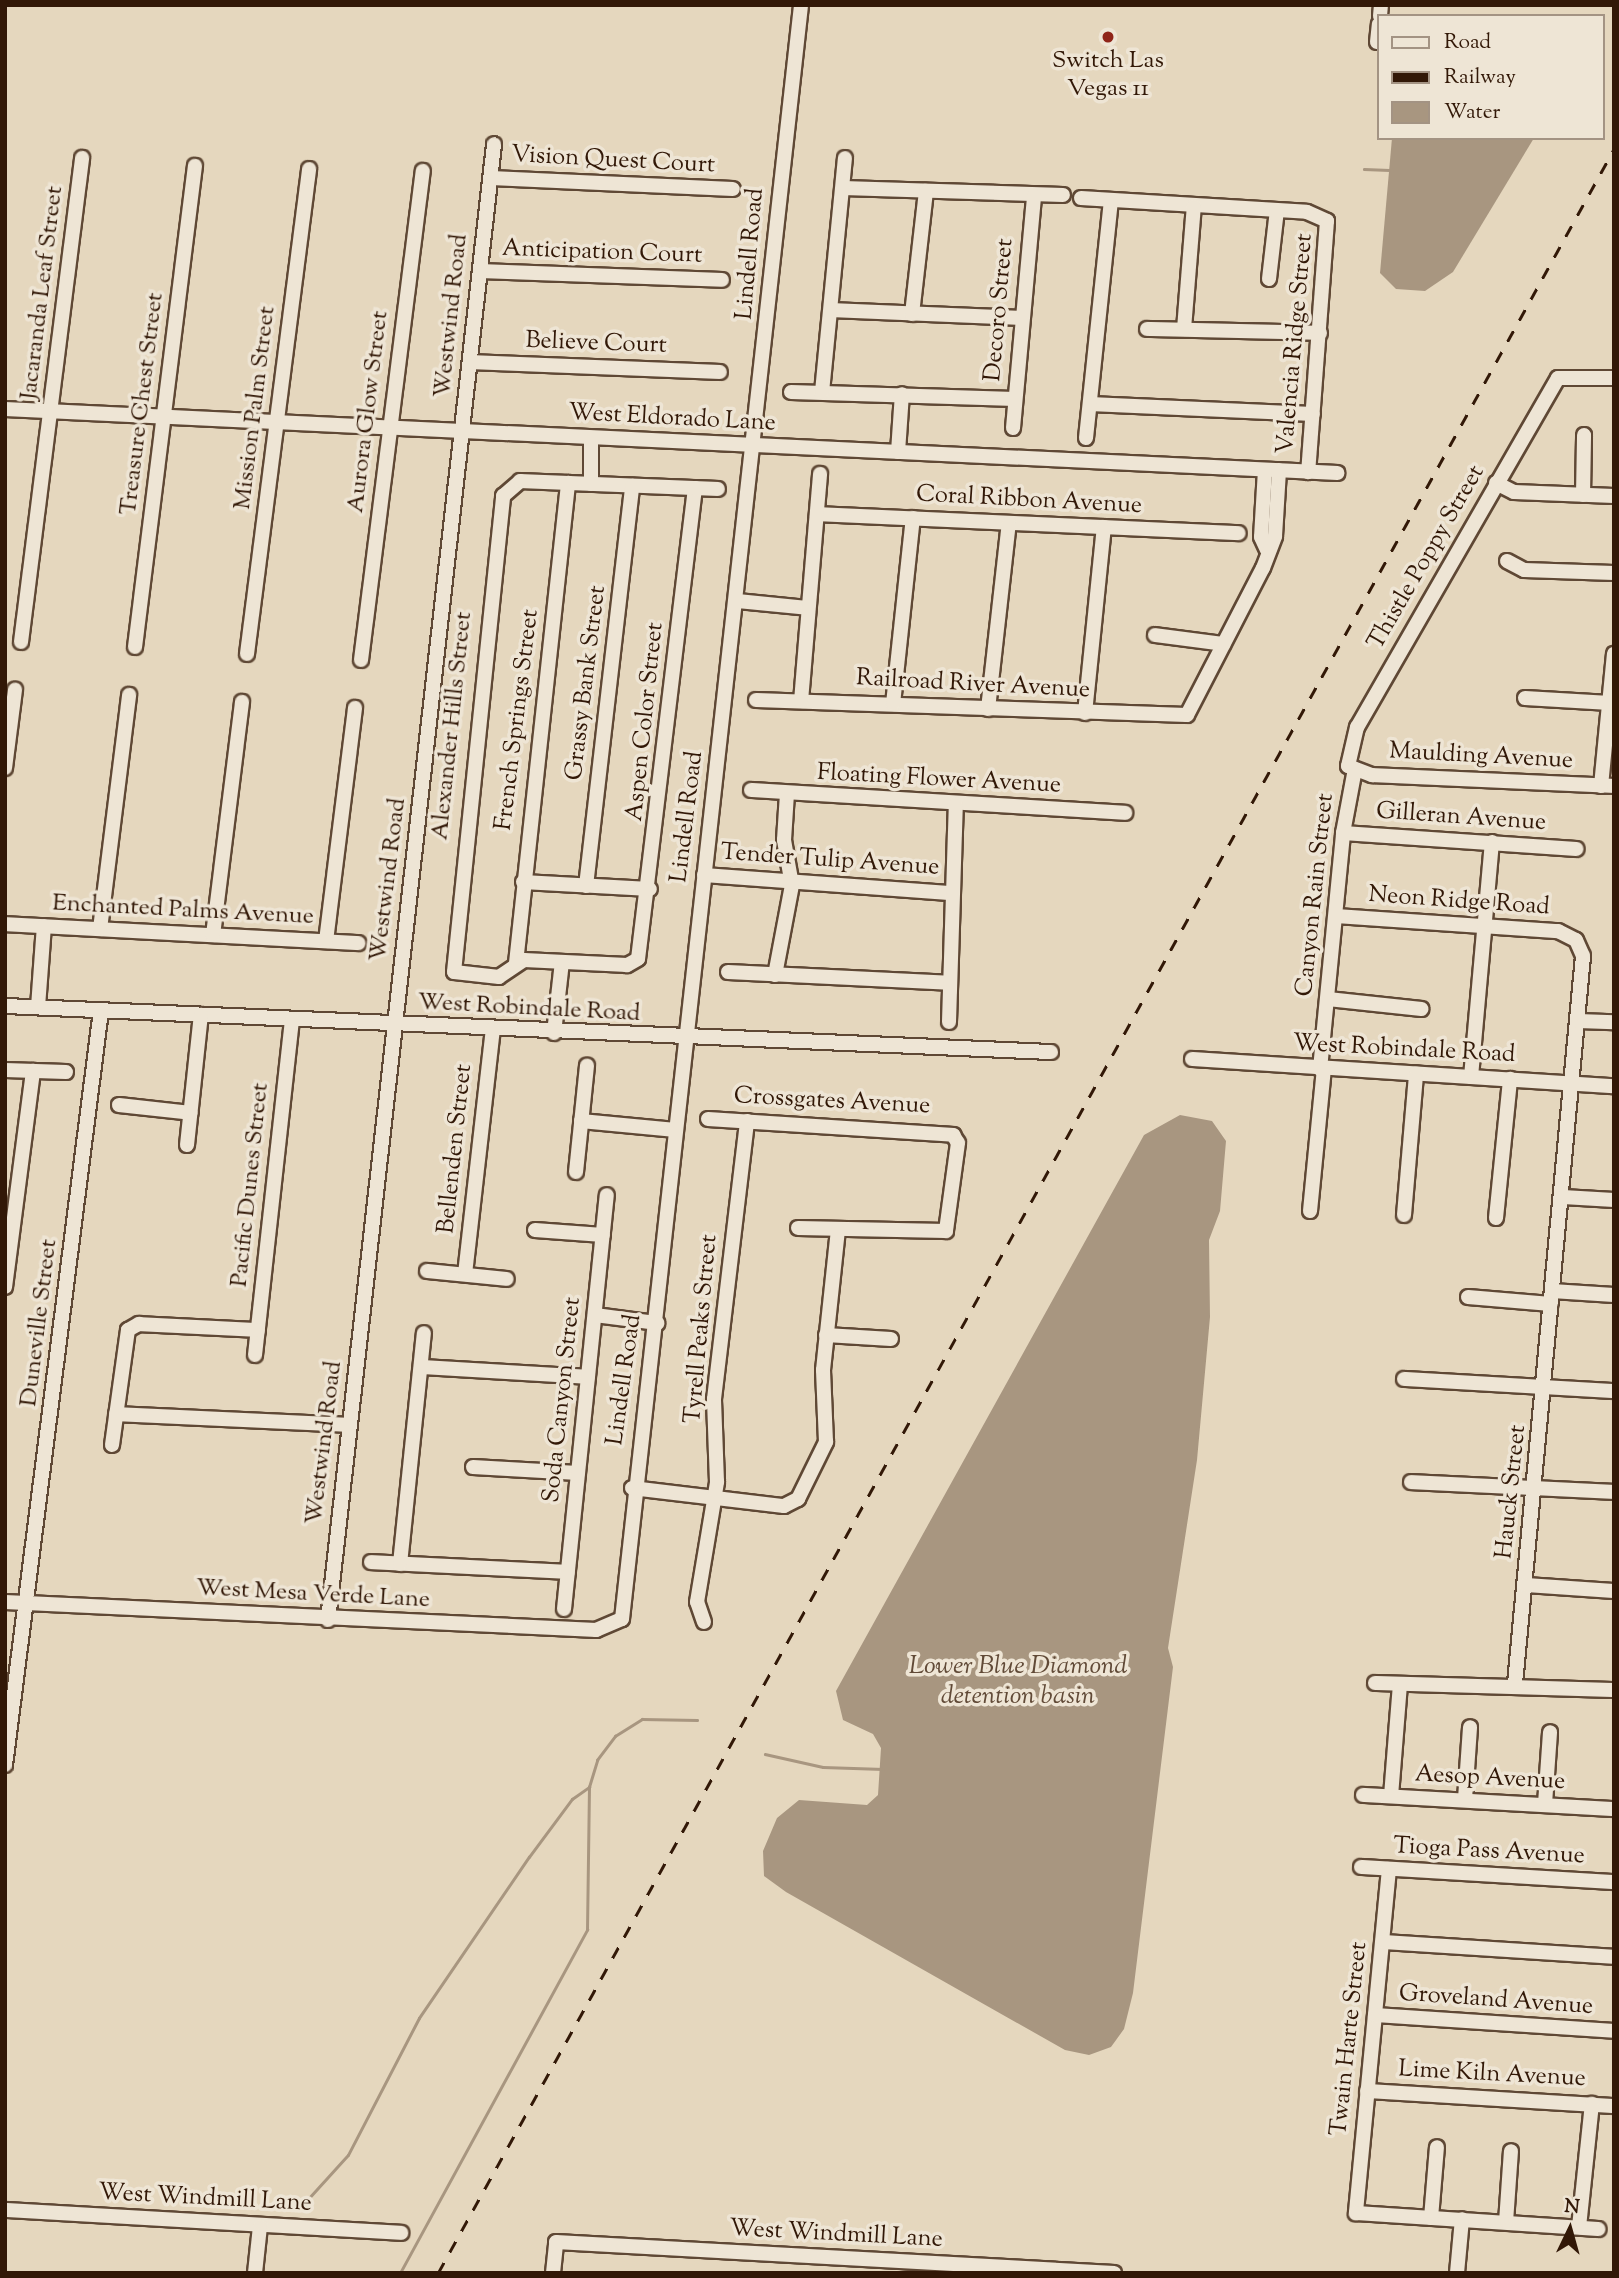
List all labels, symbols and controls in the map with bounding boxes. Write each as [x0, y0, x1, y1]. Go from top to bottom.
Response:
legend [1378, 14, 1605, 140]
text: Road [1444, 28, 1491, 58]
marker: Switch Las Vegas 11 [1100, 29, 1116, 45]
place label: Switch Las Vegas 11 [1052, 48, 1164, 104]
text: Railway [1444, 63, 1516, 93]
text: Water [1444, 98, 1500, 128]
street label: Vision Quest Court [510, 141, 716, 181]
street label: Jacaranda Leaf Street [16, 185, 70, 401]
street label: Lindell Road [731, 187, 771, 321]
street label: Valencia Ridge Street [1272, 232, 1320, 456]
street label: Westwind Road [429, 233, 475, 399]
street label: Anticipation Court [501, 235, 703, 271]
street label: Decoro Street [979, 237, 1021, 383]
street label: Treasure Chest Street [115, 291, 171, 517]
street label: Mission Palm Street [229, 305, 283, 511]
street label: Aurora Glow Street [342, 309, 396, 515]
street label: Believe Court [525, 327, 667, 361]
street label: West Eldorado Lane [568, 399, 776, 439]
street label: Thistle Poppy Street [1362, 461, 1492, 655]
street label: Coral Ribbon Avenue [915, 481, 1143, 521]
street label: Grassy Bank Street [561, 584, 613, 782]
street label: French Springs Street [490, 608, 546, 832]
street label: Alexander Hills Street [427, 610, 479, 842]
street label: Aspen Color Street [621, 621, 671, 823]
street label: Railroad River Avenue [855, 664, 1091, 706]
street label: Maulding Avenue [1388, 738, 1574, 776]
street label: Lindell Road [666, 750, 710, 884]
street label: Floating Flower Avenue [816, 759, 1062, 801]
street label: Canyon Rain Street [1291, 792, 1341, 998]
street label: Westwind Road [365, 797, 413, 963]
street label: Gilleran Avenue [1375, 798, 1547, 838]
street label: Tender Tulip Avenue [720, 839, 940, 883]
street label: Neon Ridge Road [1367, 881, 1551, 923]
street label: Enchanted Palms Avenue [51, 890, 315, 932]
street label: West Robindale Road [417, 989, 641, 1029]
street label: West Robindale Road [1292, 1030, 1516, 1070]
street label: Bellenden Street [433, 1063, 479, 1235]
street label: Pacific Dunes Street [226, 1082, 276, 1288]
street label: Crossgates Avenue [733, 1082, 931, 1122]
street label: Tyrell Peaks Street [679, 1233, 725, 1425]
street label: Duneville Street [15, 1238, 65, 1408]
street label: Soda Canyon Street [538, 1296, 588, 1504]
street label: Lindell Road [602, 1313, 648, 1447]
street label: Westwind Road [301, 1360, 349, 1526]
street label: Hauck Street [1491, 1424, 1533, 1560]
street label: West Mesa Verde Lane [195, 1574, 431, 1616]
water label: Lower Blue Diamond detention basin [909, 1651, 1127, 1712]
street label: Aesop Avenue [1414, 1761, 1566, 1797]
street label: Tioga Pass Avenue [1392, 1833, 1586, 1871]
street label: Twain Harte Street [1325, 1940, 1375, 2138]
street label: Groveland Avenue [1398, 1980, 1594, 2022]
street label: Lime Kiln Avenue [1398, 2056, 1586, 2094]
street label: West Windmill Lane [98, 2179, 312, 2219]
text: N [1563, 2193, 1581, 2222]
north arrow [1535, 2194, 1605, 2264]
street label: West Windmill Lane [729, 2215, 943, 2255]

